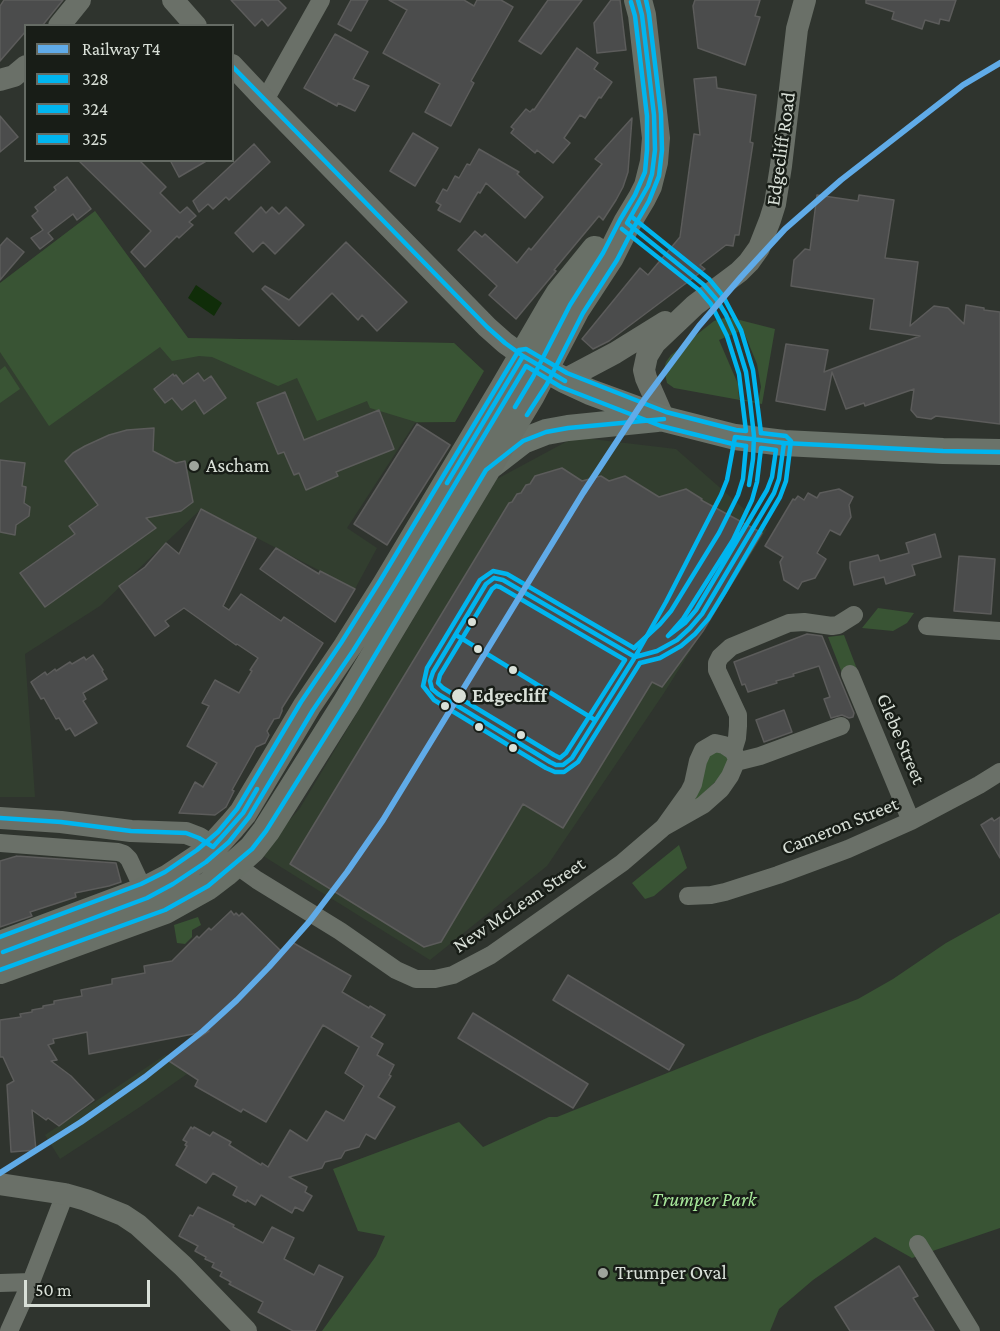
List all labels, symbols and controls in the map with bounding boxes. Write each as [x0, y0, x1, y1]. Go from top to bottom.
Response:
legend [24, 24, 234, 162]
text: Railway T4 [82, 39, 161, 59]
text: 328 [82, 69, 109, 89]
street label: Edgecliff Road [761, 91, 801, 207]
text: 324 [82, 99, 108, 119]
text: 325 [82, 129, 108, 149]
place label: Ascham [206, 454, 269, 478]
marker: Ascham [187, 459, 201, 473]
unlabelled marker [466, 616, 478, 628]
unlabelled marker [472, 643, 484, 655]
unlabelled marker [507, 664, 519, 676]
place label: Edgecliff [472, 684, 547, 708]
marker: Edgecliff [450, 687, 468, 705]
street label: Glebe Street [871, 690, 931, 788]
unlabelled marker [439, 700, 451, 712]
unlabelled marker [473, 721, 485, 733]
unlabelled marker [515, 729, 527, 741]
unlabelled marker [507, 742, 519, 754]
street label: Cameron Street [778, 792, 902, 860]
street label: New McLean Street [448, 852, 590, 958]
park label: Trumper Park [652, 1188, 756, 1212]
place label: Trumper Oval [615, 1261, 727, 1285]
marker: Trumper Oval [596, 1266, 610, 1280]
scale bar [27, 1268, 153, 1306]
text: 50 m [35, 1280, 72, 1300]

